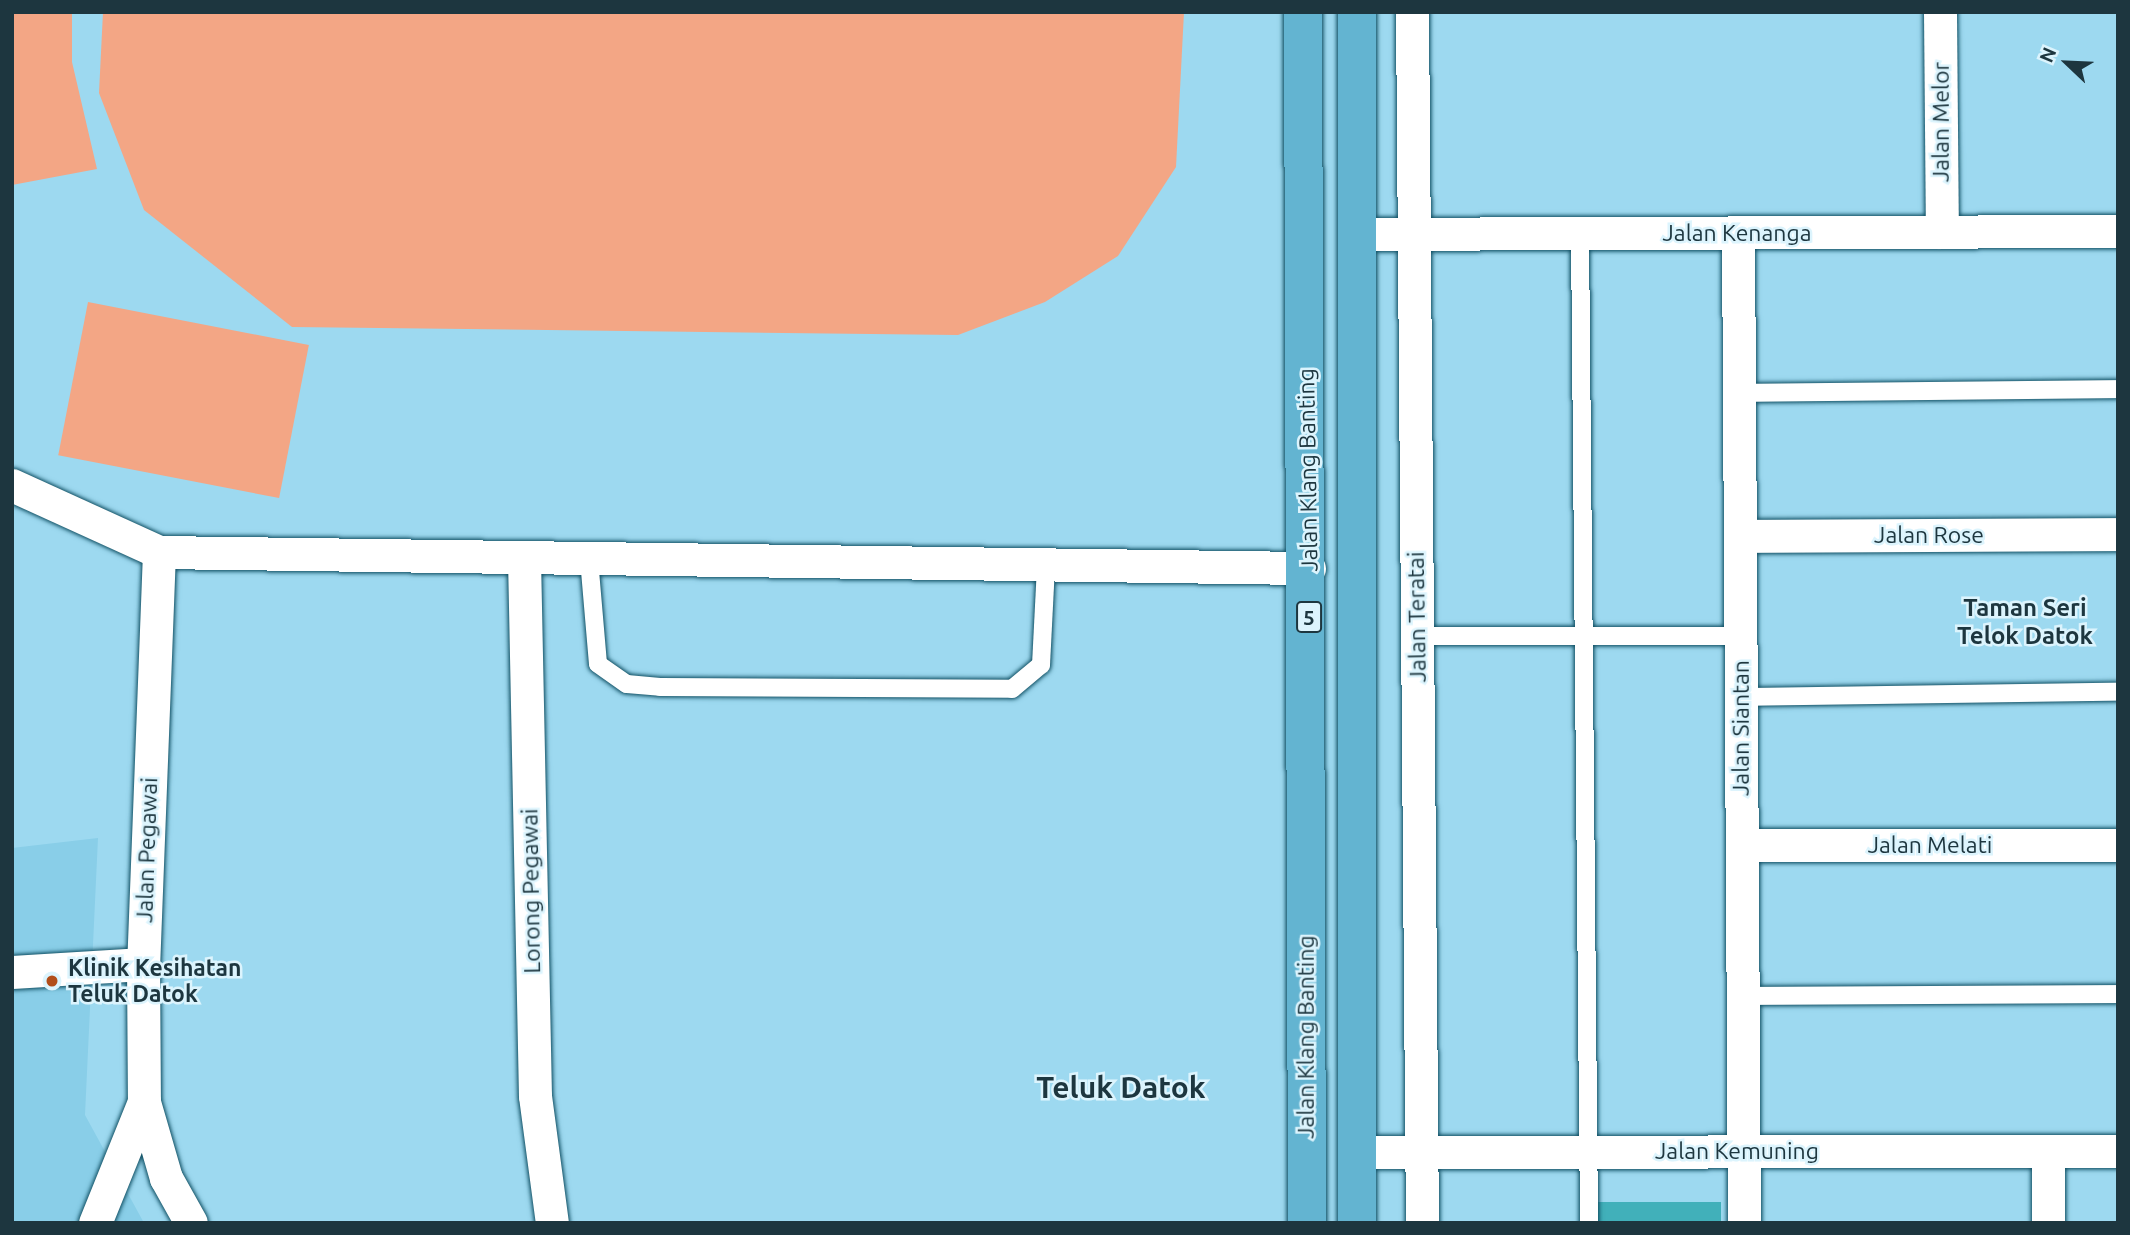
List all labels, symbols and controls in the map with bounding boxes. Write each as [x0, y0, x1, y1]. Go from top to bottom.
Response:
north arrow [2032, 28, 2102, 98]
text: N [2035, 44, 2061, 66]
street label: Jalan Melor [1927, 62, 1955, 182]
street label: Jalan Kenanga [1663, 219, 1811, 247]
street label: Jalan Klang Banting [1292, 368, 1324, 572]
street label: Jalan Rose [1874, 521, 1984, 549]
street label: Jalan Teratai [1402, 551, 1432, 683]
district label: Taman Seri Telok Datok [1957, 594, 2093, 650]
road number: 5 [1295, 600, 1323, 634]
street label: Jalan Siantan [1727, 660, 1755, 796]
street label: Jalan Pegawai [131, 777, 163, 923]
street label: Lorong Pegawai [516, 808, 546, 974]
street label: Jalan Melati [1868, 831, 1992, 859]
street label: Jalan Klang Banting [1292, 935, 1320, 1139]
place label: Klinik Kesihatan Teluk Datok [68, 954, 241, 1008]
marker: Klinik Kesihatan Teluk Datok [42, 971, 62, 991]
district label: Teluk Datok [1036, 1069, 1206, 1105]
street label: Jalan Kemuning [1655, 1137, 1819, 1165]

